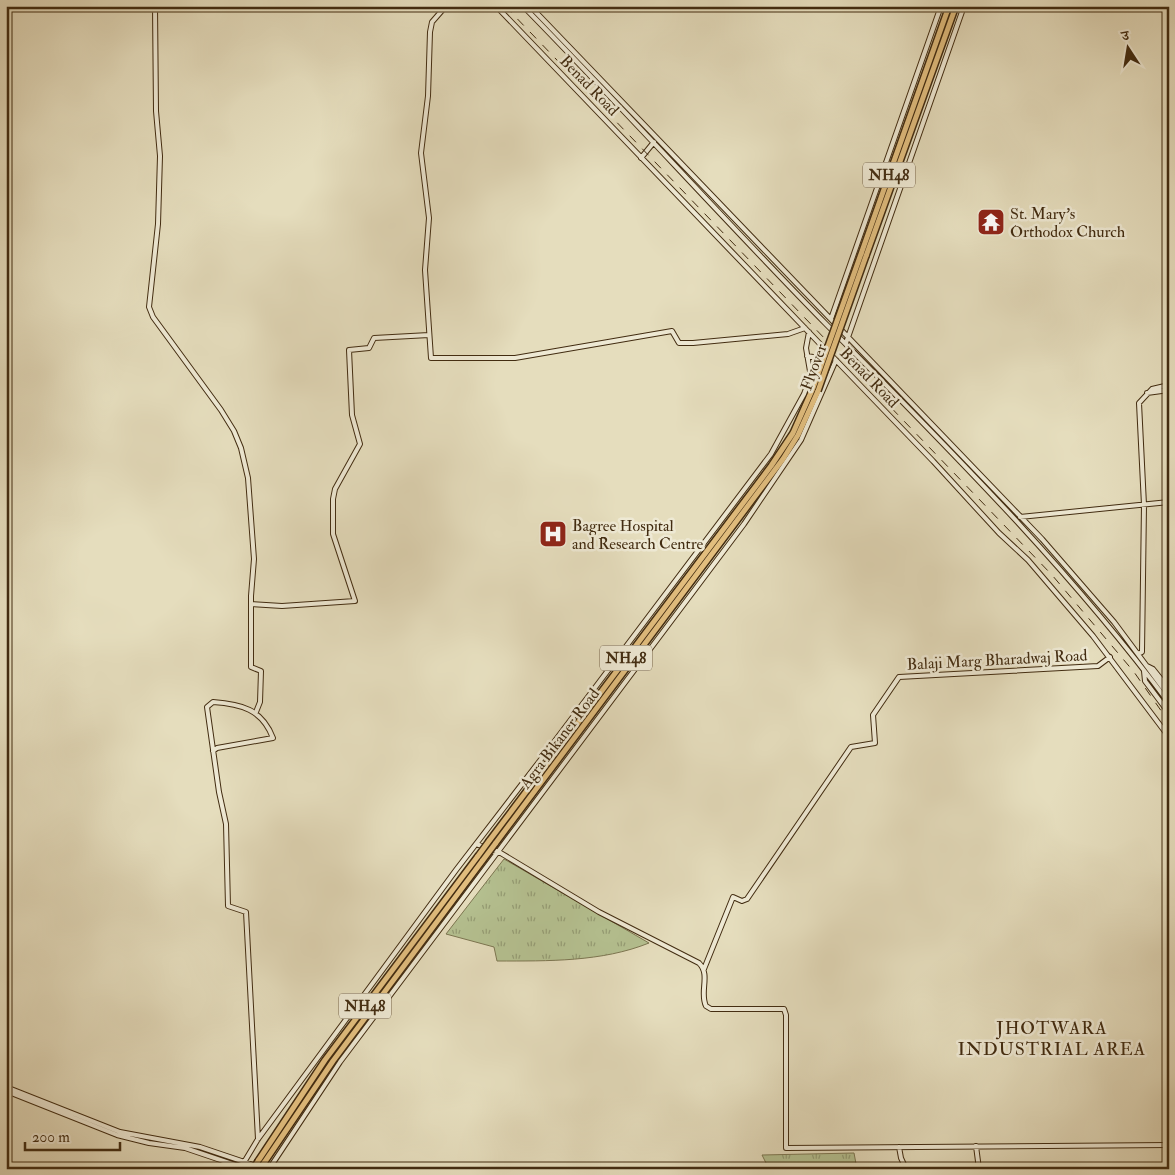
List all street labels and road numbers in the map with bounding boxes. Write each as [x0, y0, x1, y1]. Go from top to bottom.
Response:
street label: Benad Road [555, 51, 623, 120]
road number: NH48 [863, 162, 915, 188]
street label: Flyover [796, 341, 832, 393]
street label: Benad Road [835, 343, 903, 412]
street label: Balaji Marg Bharadwaj Road [906, 645, 1088, 675]
road number: NH48 [600, 646, 652, 670]
street label: Agra Bikaner Road [515, 684, 604, 794]
road number: NH48 [339, 994, 391, 1018]

